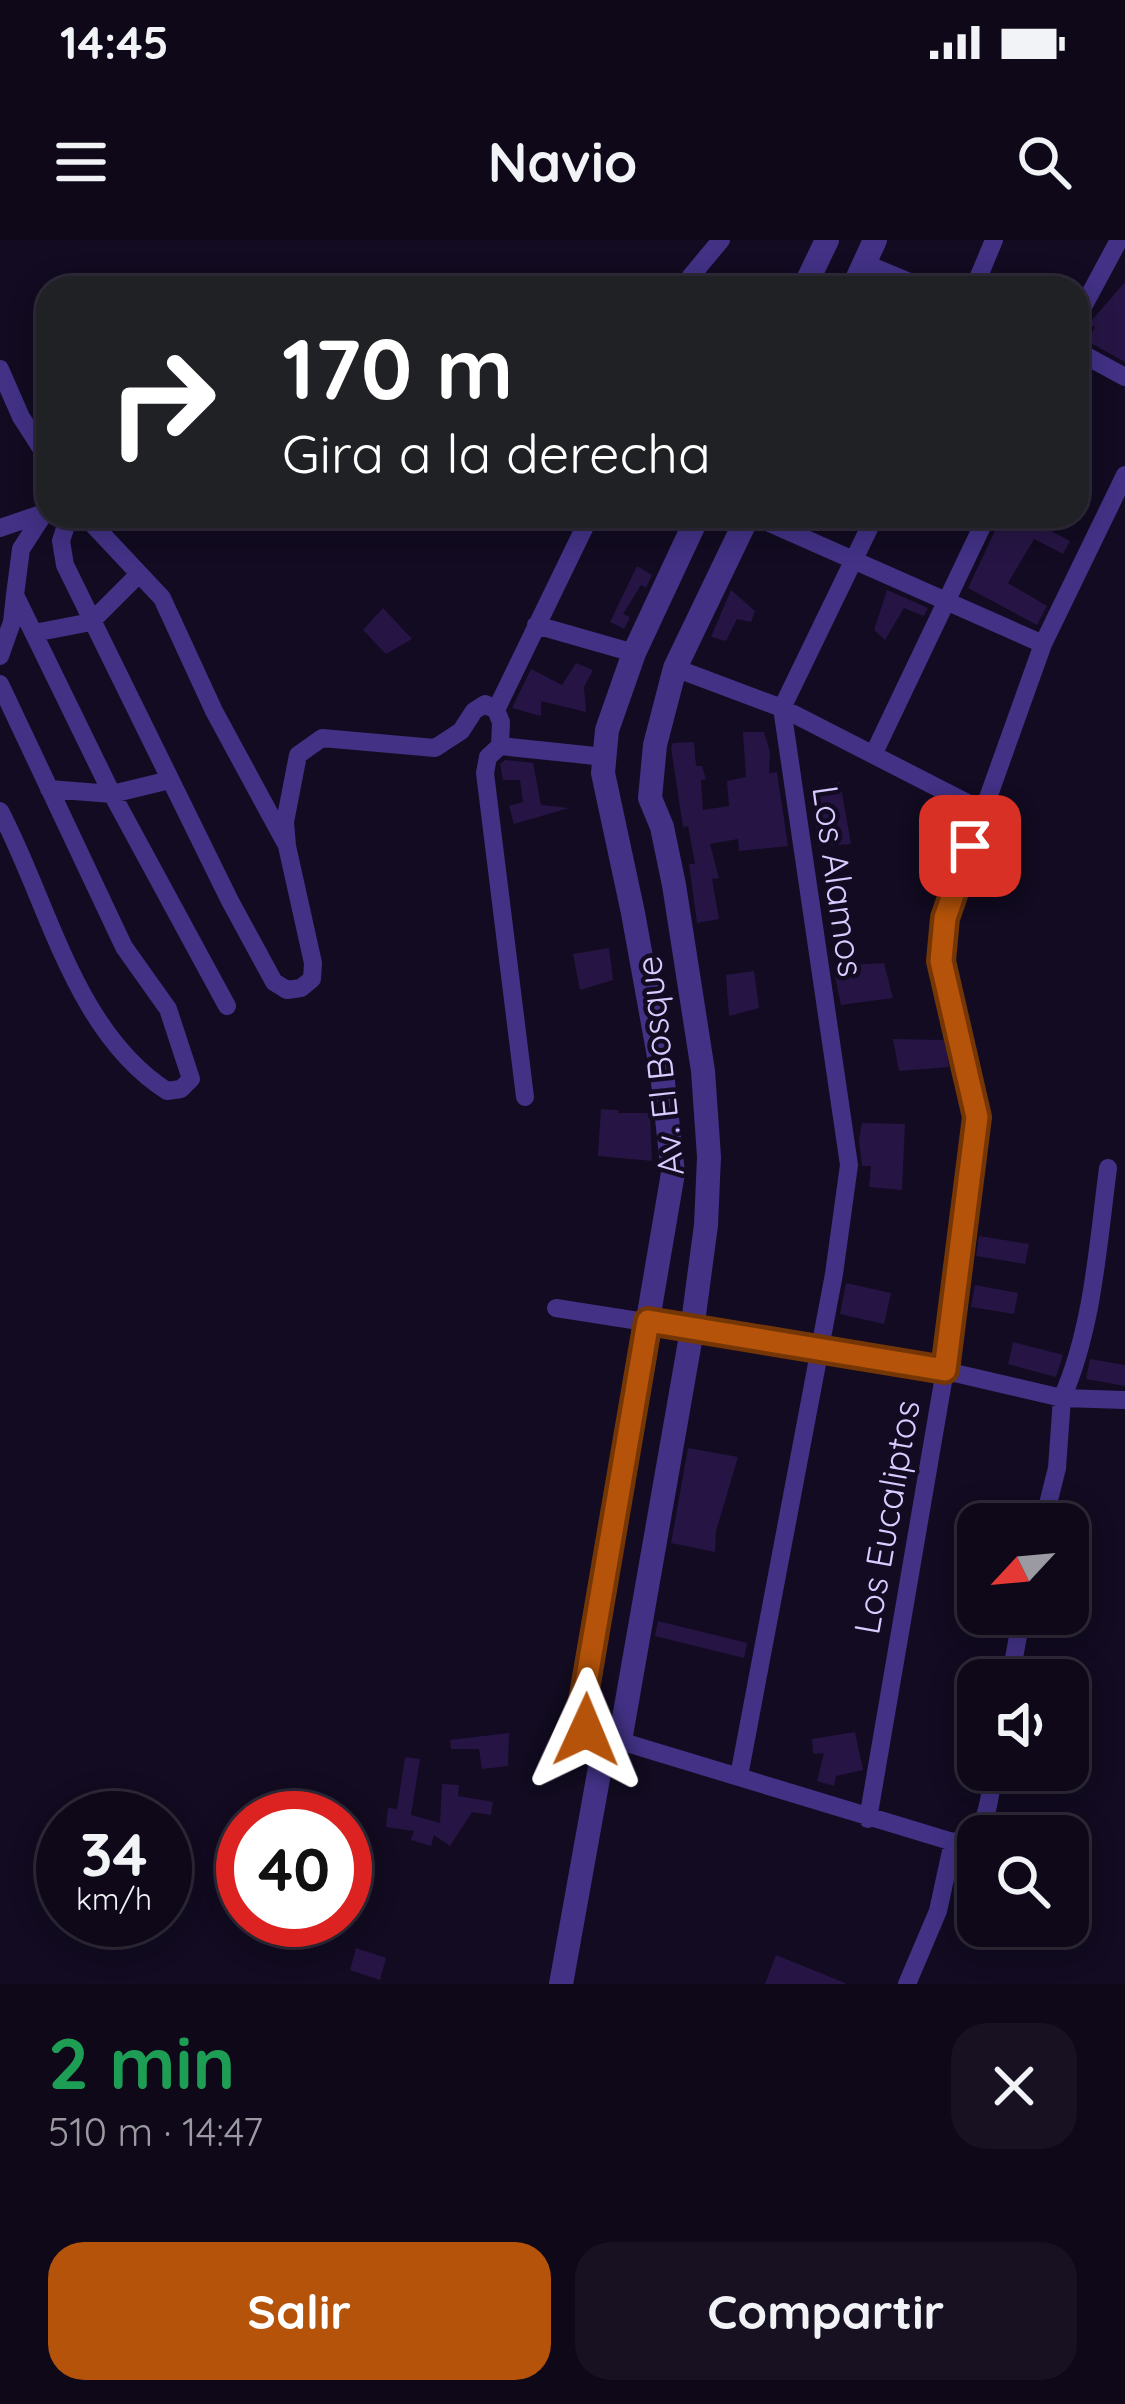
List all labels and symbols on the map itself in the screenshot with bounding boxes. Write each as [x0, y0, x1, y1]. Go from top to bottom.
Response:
street label: Los Alamos [803, 783, 875, 979]
pin [919, 795, 1021, 897]
street label: Av. El Bosque [625, 954, 693, 1178]
street label: Los Eucaliptos [843, 1396, 929, 1638]
north arrow [957, 1503, 1089, 1635]
position arrow [523, 1667, 649, 1793]
speed limit sign: 40 [216, 1791, 372, 1947]

